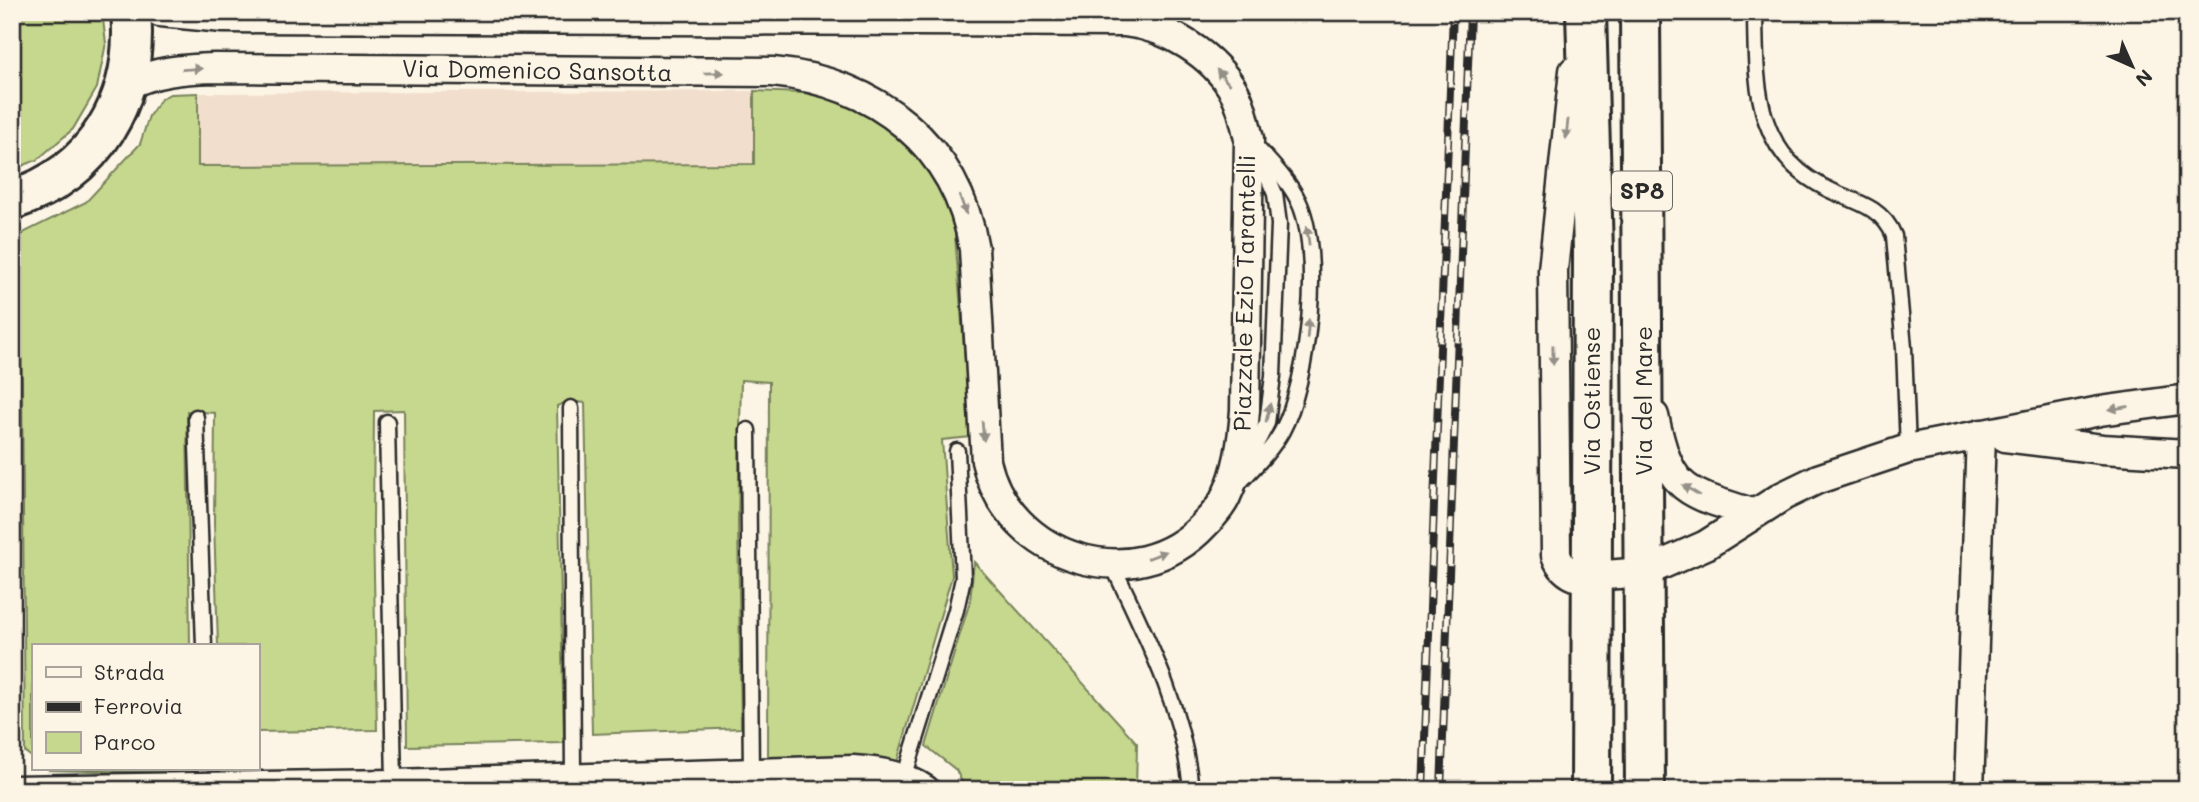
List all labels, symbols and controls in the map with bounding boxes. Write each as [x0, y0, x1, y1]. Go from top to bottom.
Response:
north arrow [2098, 32, 2168, 102]
street label: Via Domenico Sansotta [402, 52, 673, 87]
one-way arrow [181, 63, 203, 74]
text: N [2130, 64, 2158, 92]
one-way arrow [703, 67, 725, 78]
one-way arrow [1216, 69, 1231, 86]
one-way arrow [1562, 118, 1573, 140]
street label: Piazzale Ezio Tarantelli [1226, 154, 1261, 432]
road number: SP8 [1612, 172, 1672, 210]
one-way arrow [958, 195, 969, 216]
one-way arrow [1303, 225, 1314, 247]
one-way arrow [1302, 318, 1313, 340]
street label: Via del Mare [1627, 326, 1658, 476]
street label: Via Ostiense [1575, 327, 1606, 475]
one-way arrow [1548, 345, 1559, 367]
one-way arrow [1263, 402, 1274, 424]
one-way arrow [2108, 402, 2130, 413]
one-way arrow [978, 420, 989, 442]
one-way arrow [1682, 484, 1701, 497]
one-way arrow [1147, 550, 1168, 561]
legend [32, 644, 259, 770]
text: Strada [94, 658, 165, 685]
text: Ferrovia [94, 692, 183, 719]
text: Parco [94, 728, 155, 755]

